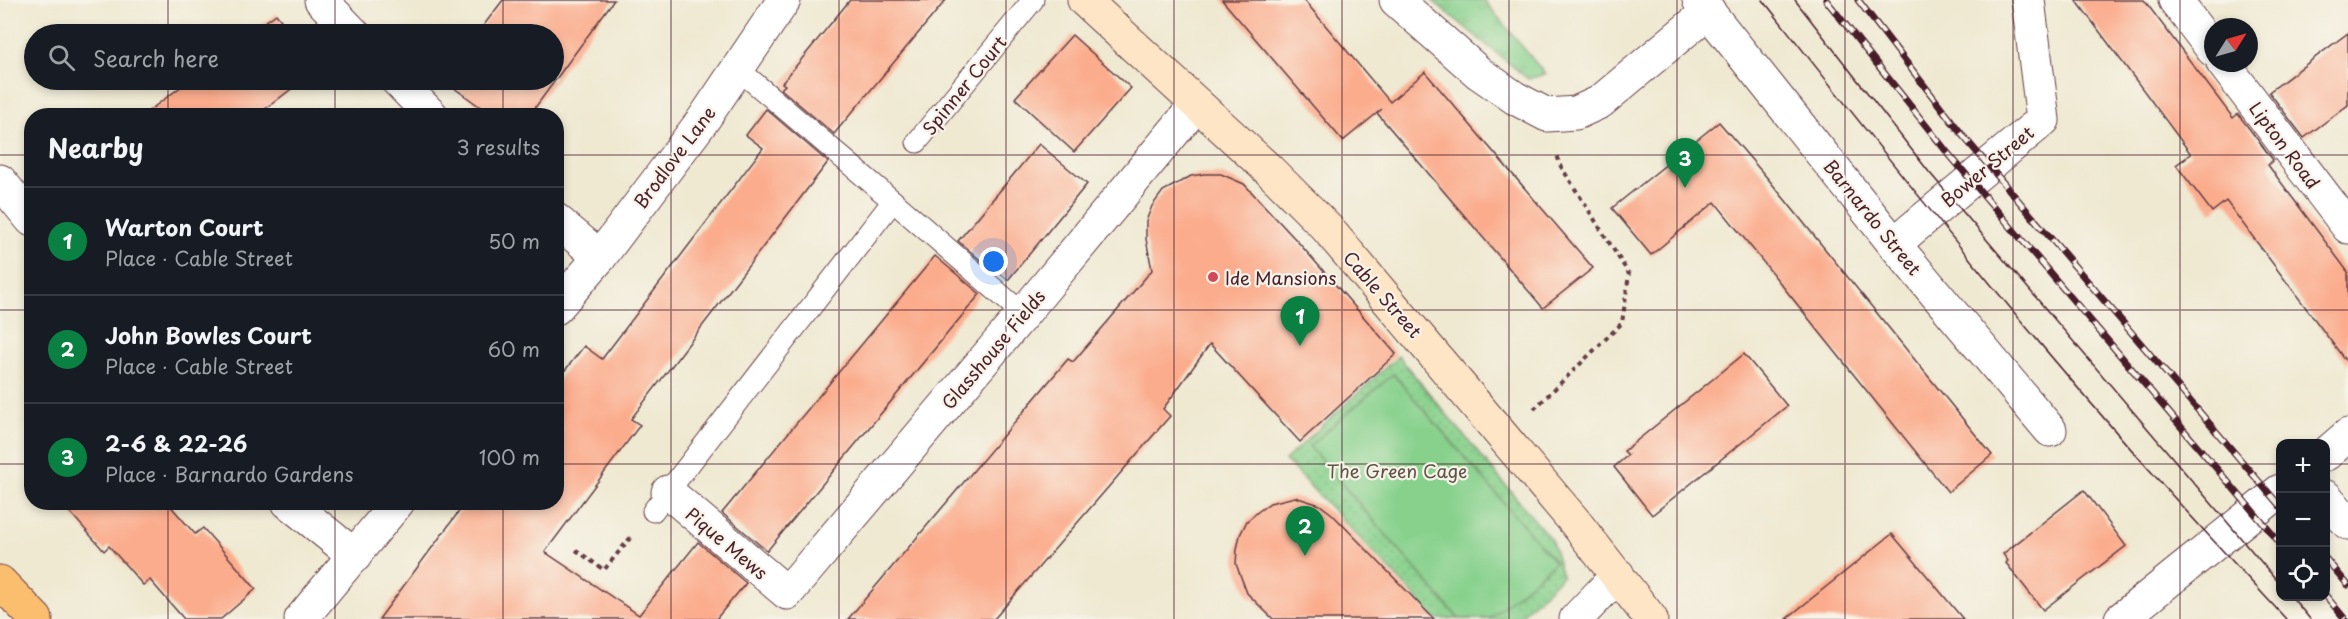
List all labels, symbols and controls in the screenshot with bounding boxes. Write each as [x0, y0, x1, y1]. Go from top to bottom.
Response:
north arrow [2204, 18, 2258, 72]
search box [24, 24, 564, 90]
street label: Spinner Court [915, 29, 1013, 141]
icon: search [45, 41, 78, 74]
text: Search here [93, 41, 219, 74]
street label: Lipton Road [2243, 96, 2327, 194]
street label: Brodlove Lane [627, 100, 721, 214]
street label: Bower Street [1935, 119, 2039, 213]
text: Nearby [48, 128, 143, 167]
text: 3 results [457, 132, 540, 162]
pin: 3 [1666, 138, 1704, 188]
street label: Barnardo Street [1818, 153, 1928, 281]
text: Warton Court [105, 210, 264, 243]
text: 1 [63, 226, 72, 256]
text: 50 m [488, 226, 540, 256]
text: Place · Cable Street [105, 243, 293, 273]
street label: Cable Street [1337, 244, 1429, 344]
your location [979, 247, 1008, 276]
place label: Ide Mansions [1225, 264, 1336, 291]
marker: Ide Mansions [1206, 270, 1220, 284]
street label: Glasshouse Fields [935, 283, 1051, 415]
pin: 1 [1280, 296, 1320, 346]
text: John Bowles Court [105, 318, 312, 351]
text: 2 [60, 334, 75, 364]
text: 60 m [488, 334, 540, 364]
text: Place · Cable Street [105, 351, 293, 381]
text: 2-6 & 22-26 [105, 426, 247, 459]
map controls [2276, 439, 2330, 601]
button: + [2276, 439, 2330, 493]
text: 3 [61, 442, 74, 472]
text: 100 m [479, 442, 540, 472]
park label: The Green Cage [1327, 457, 1467, 484]
text: Place · Barnardo Gardens [105, 459, 354, 489]
button: − [2276, 493, 2330, 547]
street label: Pique Mews [680, 501, 774, 585]
pin: 2 [1286, 506, 1324, 556]
button: locate [2276, 547, 2330, 601]

